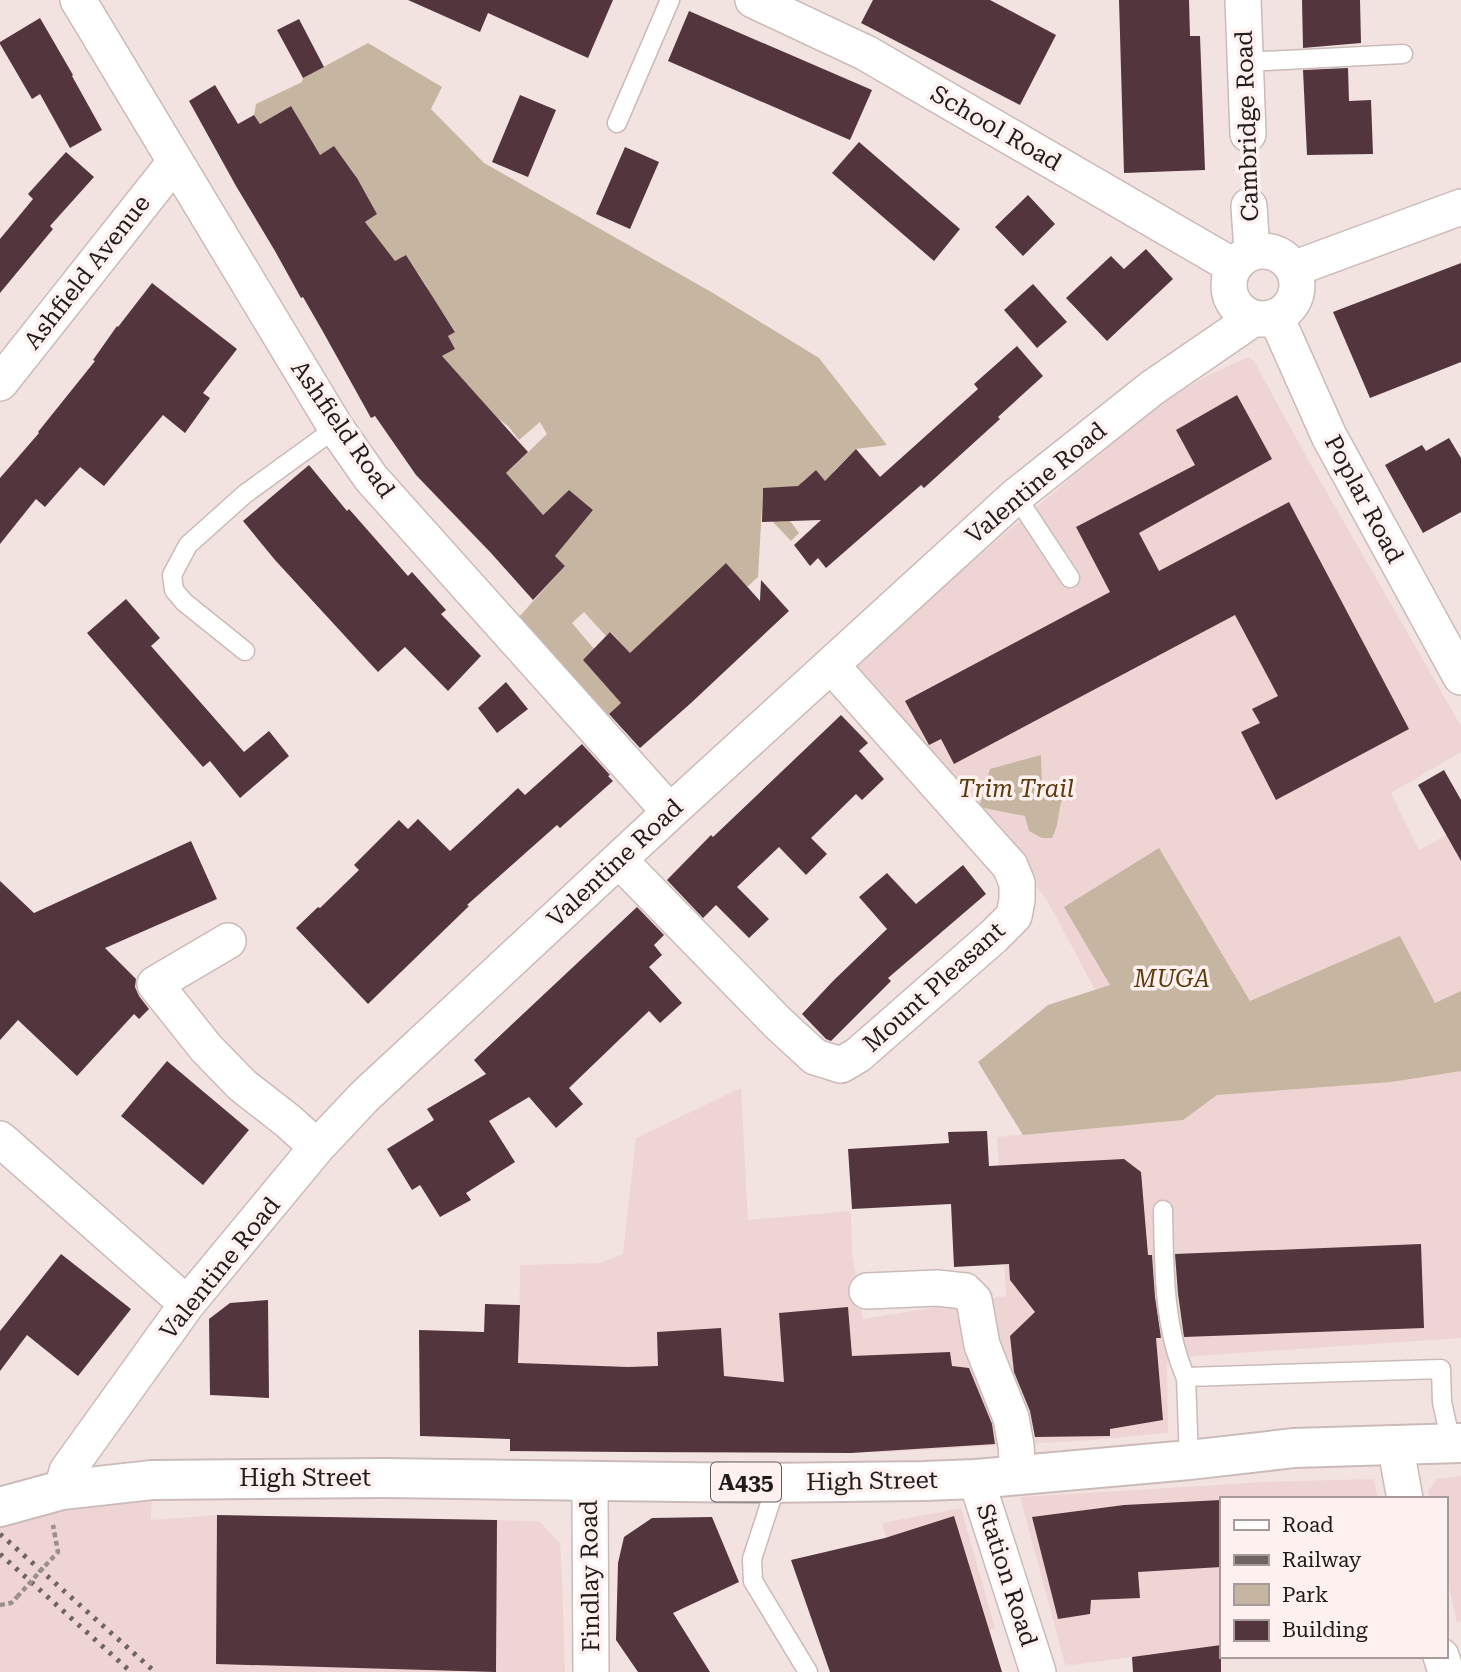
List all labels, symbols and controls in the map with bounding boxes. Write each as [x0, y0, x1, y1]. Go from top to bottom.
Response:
street label: Cambridge Road [1230, 30, 1264, 222]
street label: School Road [926, 79, 1066, 177]
street label: Ashfield Avenue [18, 189, 156, 355]
street label: Ashfield Road [285, 355, 401, 503]
street label: Valentine Road [960, 416, 1112, 550]
street label: Poplar Road [1319, 430, 1409, 568]
park label: Trim Trail [958, 775, 1074, 803]
street label: Valentine Road [542, 793, 688, 933]
street label: Mount Pleasant [858, 916, 1010, 1058]
park label: MUGA [1133, 965, 1210, 993]
street label: Valentine Road [154, 1191, 286, 1345]
road number: A435 [711, 1462, 781, 1502]
street label: High Street [239, 1464, 371, 1492]
street label: High Street [806, 1466, 938, 1496]
legend [1220, 1497, 1447, 1658]
street label: Findlay Road [575, 1500, 605, 1652]
street label: Station Road [971, 1500, 1043, 1650]
text: Road [1282, 1513, 1334, 1537]
text: Railway [1282, 1548, 1362, 1572]
text: Park [1282, 1583, 1328, 1607]
text: Building [1282, 1618, 1368, 1642]

